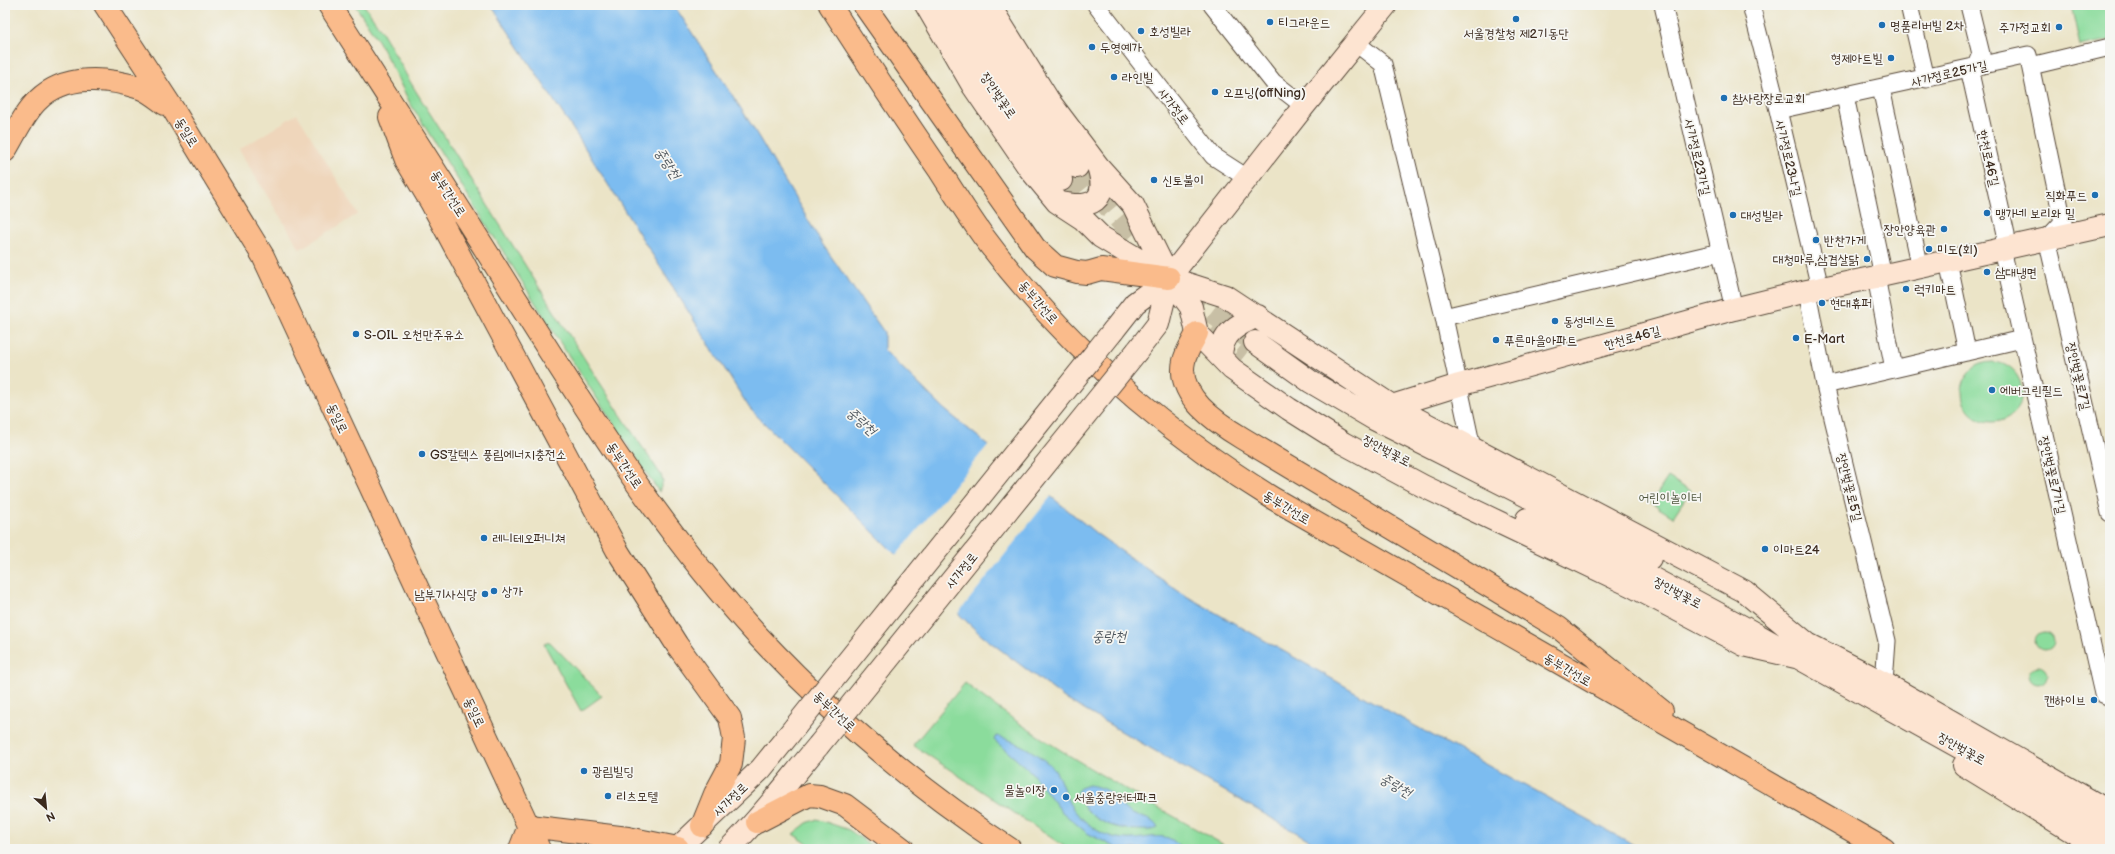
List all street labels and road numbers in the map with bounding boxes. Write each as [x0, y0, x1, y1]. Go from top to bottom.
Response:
street label: 사가정로25가길 [1909, 57, 1989, 91]
street label: 장안벚꽃로 [977, 69, 1019, 122]
street label: 사가정로 [1153, 84, 1192, 128]
street label: 동일로 [171, 115, 201, 150]
street label: 사가정로23가길 [1680, 116, 1714, 197]
street label: 사가정로23나길 [1771, 117, 1805, 198]
street label: 한천로46길 [1974, 128, 2002, 188]
street label: 동부간선로 [427, 167, 469, 220]
street label: 동부간선로 [1015, 278, 1061, 328]
street label: 한천로46길 [1602, 323, 1662, 353]
street label: 장안벚꽃로7길 [2062, 341, 2094, 412]
street label: 동일로 [323, 401, 351, 436]
street label: 장안벚꽃로 [1360, 432, 1413, 470]
street label: 장안벚꽃로7가길 [2035, 435, 2069, 516]
street label: 동부간선로 [603, 439, 645, 492]
street label: 장안벚꽃로5길 [1833, 451, 1865, 523]
street label: 동부간선로 [1260, 488, 1313, 528]
street label: 사가정로 [942, 549, 981, 593]
street label: 장안벚꽃로 [1651, 574, 1704, 612]
street label: 동부간선로 [1541, 650, 1594, 690]
street label: 동부간선로 [810, 688, 859, 735]
street label: 동일로 [460, 695, 488, 730]
street label: 장안벚꽃로 [1935, 729, 1988, 769]
street label: 사가정로 [709, 779, 751, 821]

